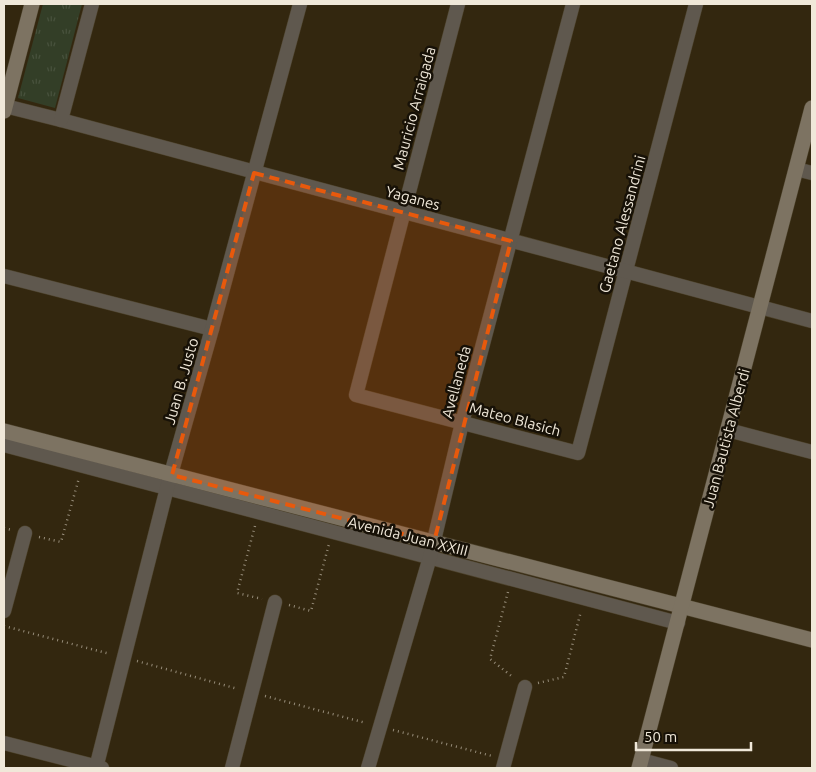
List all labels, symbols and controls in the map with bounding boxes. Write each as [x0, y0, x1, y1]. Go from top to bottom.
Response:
street label: Mauricio Arraigada [389, 45, 439, 171]
street label: Gaetano Alessandrini [595, 153, 649, 295]
street label: Yaganes [384, 183, 442, 213]
street label: Juan B. Justo [161, 336, 201, 426]
street label: Avellaneda [438, 344, 474, 420]
street label: Juan Bautista Alberdi [699, 367, 753, 509]
street label: Mateo Blasich [467, 399, 563, 439]
street label: Avenida Juan XXIII [346, 513, 470, 559]
scale bar [636, 720, 751, 752]
text: 50 m [644, 728, 677, 745]

